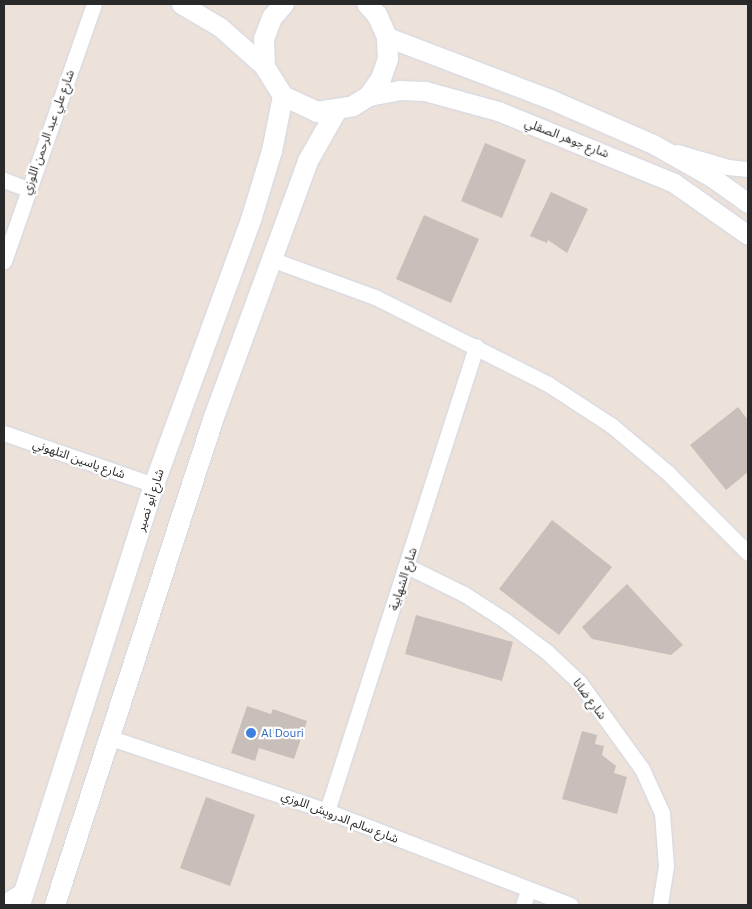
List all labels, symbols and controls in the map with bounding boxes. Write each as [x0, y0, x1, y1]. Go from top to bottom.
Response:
street label: شارع علي عبد الرحمن اللوزي [19, 68, 77, 196]
street label: شارع جوهر الصقلي [523, 115, 611, 161]
street label: شارع ياسين التلهوني [31, 436, 127, 482]
street label: شارع أبو نصير [133, 467, 167, 533]
street label: شارع الشهابية [386, 546, 420, 612]
street label: شارع ضانا [570, 676, 610, 722]
place label: Al Douri [261, 726, 304, 740]
marker: Al Douri [245, 727, 257, 739]
street label: شارع سالم الدرويش اللوزي [279, 788, 401, 846]

